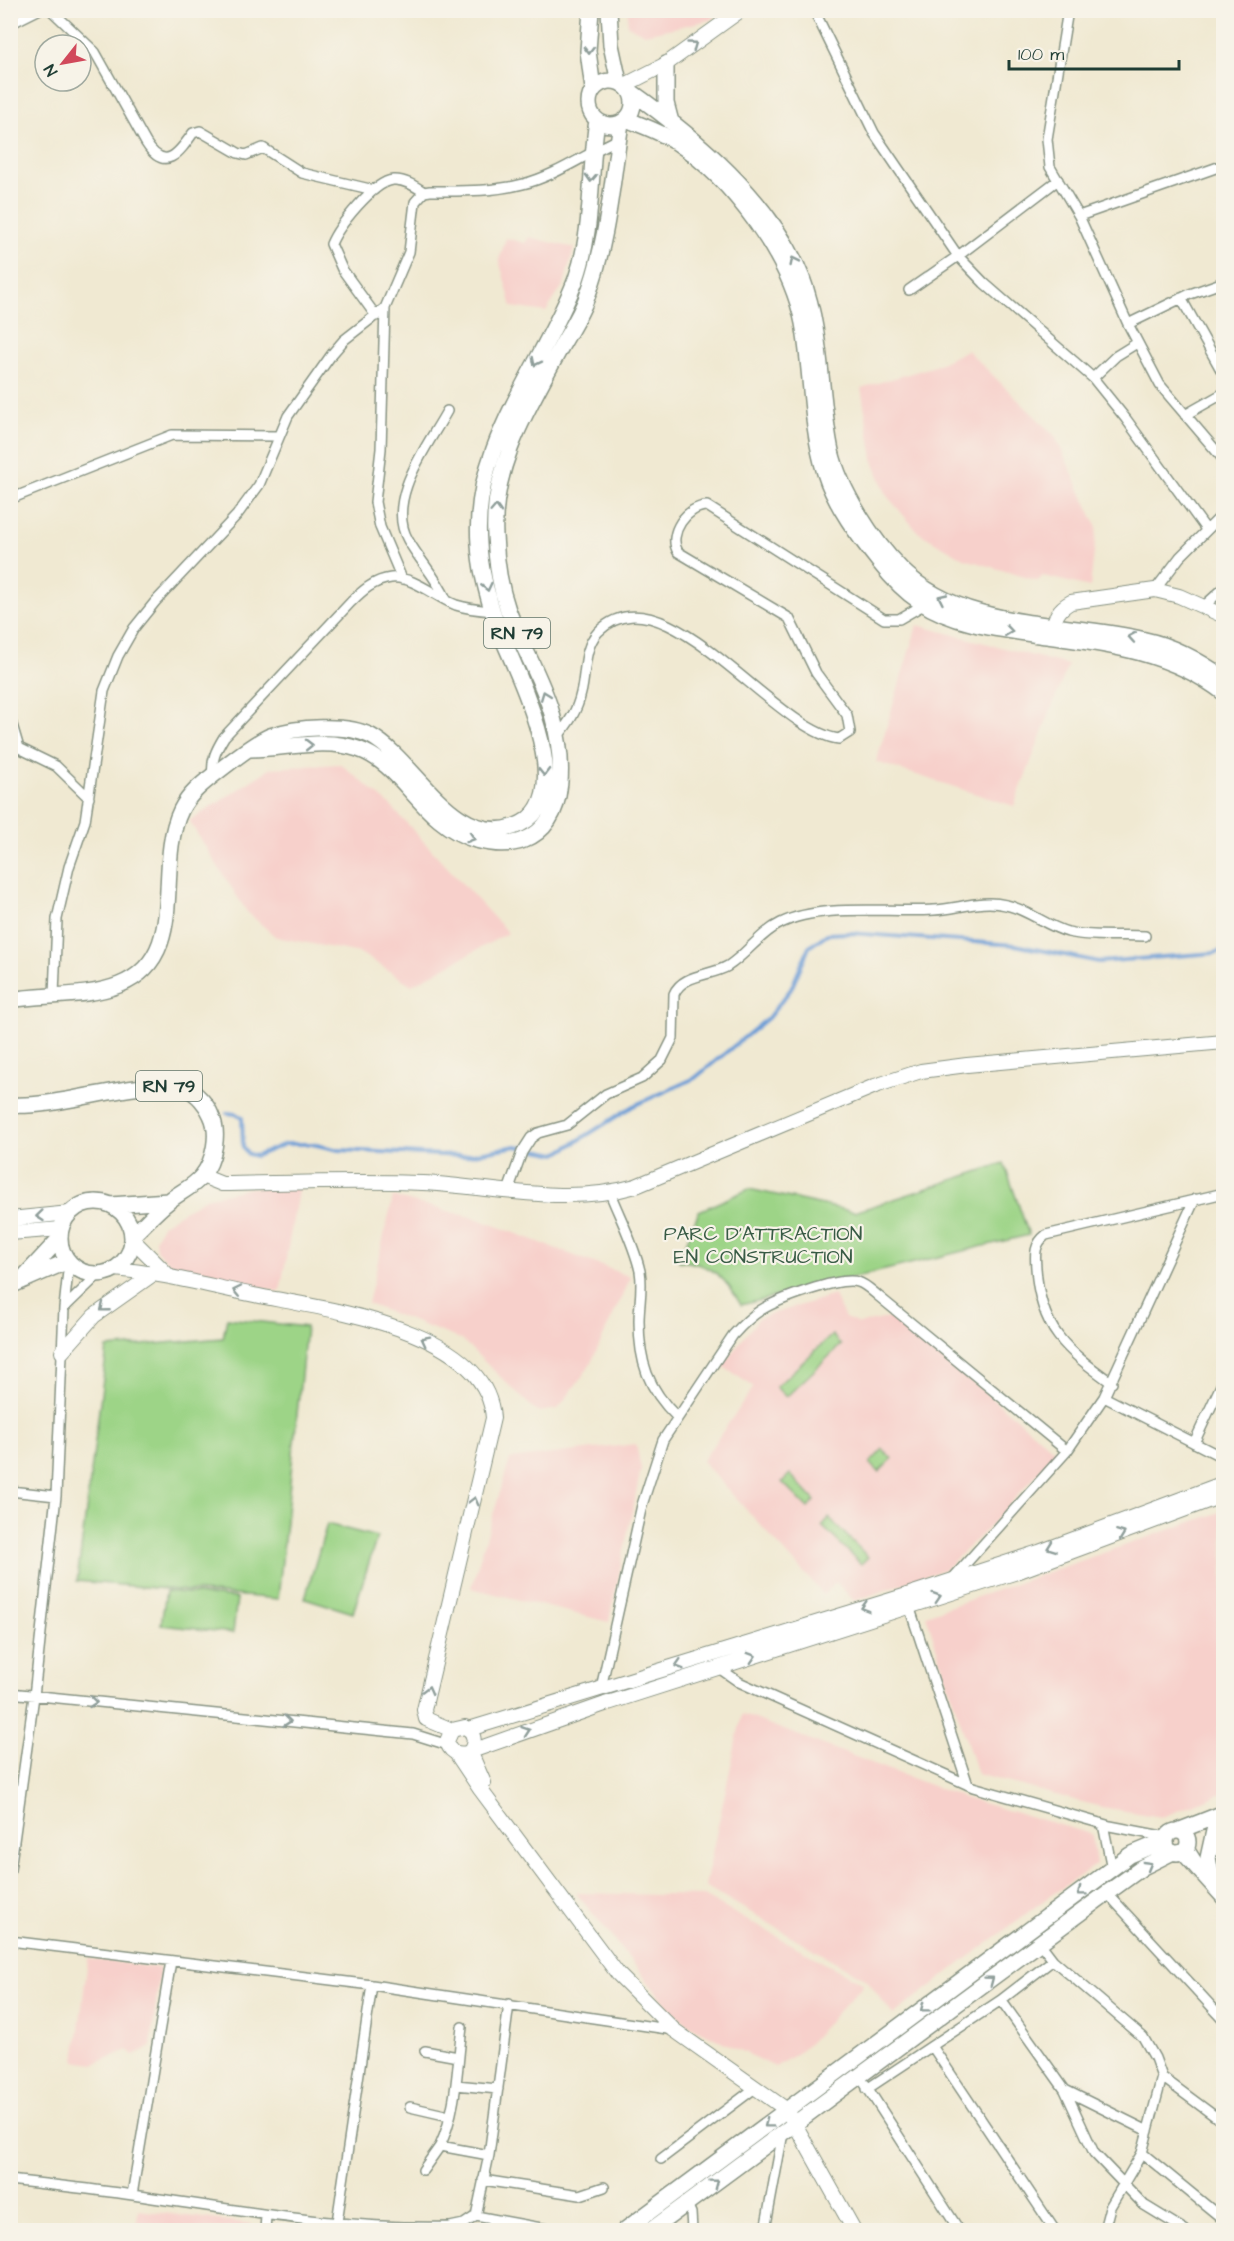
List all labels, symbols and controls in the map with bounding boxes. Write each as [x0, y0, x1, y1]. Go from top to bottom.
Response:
north arrow [33, 33, 93, 93]
scale bar [1009, 33, 1178, 71]
one-way arrow [686, 41, 697, 52]
text: 100 m [1018, 42, 1064, 67]
one-way arrow [583, 45, 595, 54]
text: N [39, 60, 63, 80]
one-way arrow [584, 174, 597, 183]
one-way arrow [789, 256, 801, 267]
one-way arrow [531, 356, 543, 367]
one-way arrow [490, 504, 503, 513]
one-way arrow [480, 582, 493, 592]
one-way arrow [938, 594, 949, 606]
road number: RN 79 [484, 618, 550, 648]
one-way arrow [1005, 624, 1014, 637]
one-way arrow [1128, 632, 1137, 644]
one-way arrow [540, 690, 552, 701]
one-way arrow [305, 738, 314, 751]
one-way arrow [538, 768, 550, 777]
one-way arrow [465, 831, 476, 843]
road number: RN 79 [136, 1071, 202, 1101]
one-way arrow [36, 1209, 45, 1222]
park label: PARC D'ATTRACTION EN CONSTRUCTION [664, 1220, 862, 1271]
one-way arrow [232, 1285, 242, 1298]
one-way arrow [100, 1301, 111, 1312]
one-way arrow [421, 1336, 431, 1347]
one-way arrow [467, 1496, 480, 1506]
one-way arrow [1116, 1528, 1126, 1541]
one-way arrow [1046, 1540, 1057, 1552]
one-way arrow [931, 1592, 942, 1605]
one-way arrow [860, 1600, 871, 1612]
one-way arrow [746, 1652, 756, 1665]
one-way arrow [674, 1658, 685, 1670]
one-way arrow [421, 1686, 434, 1696]
one-way arrow [88, 1695, 97, 1708]
one-way arrow [282, 1714, 291, 1727]
one-way arrow [520, 1725, 531, 1738]
one-way arrow [1142, 1861, 1152, 1873]
one-way arrow [1076, 1884, 1087, 1895]
one-way arrow [984, 1976, 995, 1987]
one-way arrow [920, 2001, 931, 2012]
one-way arrow [763, 2117, 774, 2128]
one-way arrow [708, 2179, 719, 2190]

